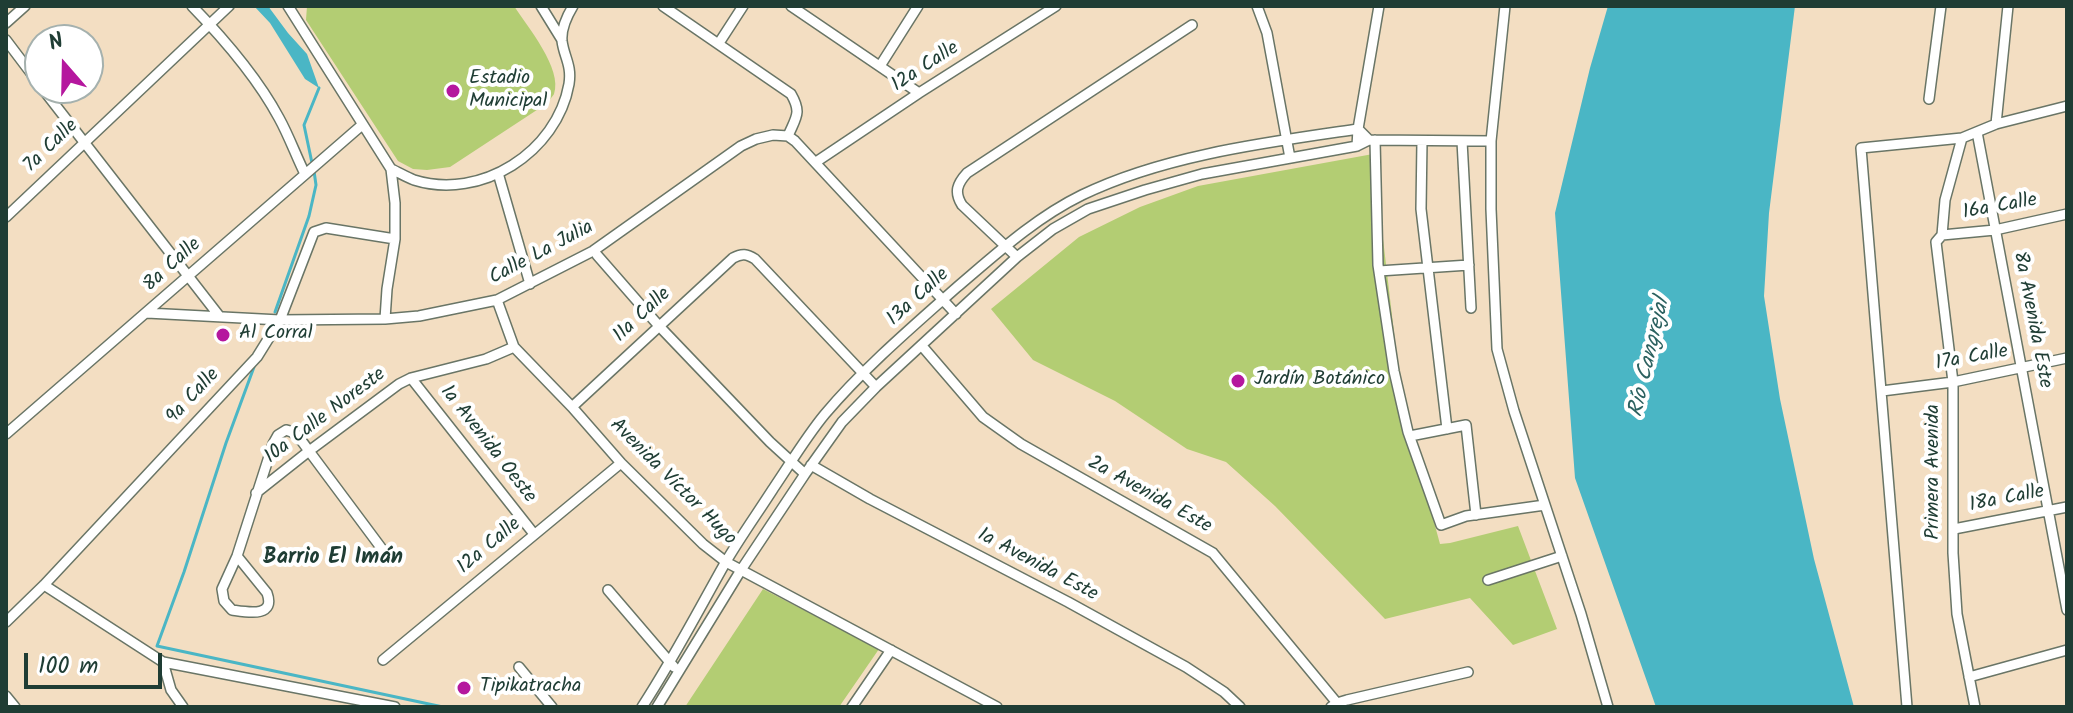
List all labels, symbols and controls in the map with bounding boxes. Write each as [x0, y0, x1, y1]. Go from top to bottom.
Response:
north arrow [24, 24, 104, 104]
text: N [44, 24, 69, 62]
street label: 12a Calle [888, 37, 964, 99]
place label: Estadio Municipal [469, 68, 547, 115]
marker: Estadio Municipal [444, 82, 462, 100]
street label: 7a Calle [20, 115, 84, 179]
street label: 16a Calle [1961, 190, 2039, 226]
street label: Calle La Julia [486, 217, 598, 291]
street label: 8a Calle [139, 234, 207, 298]
street label: 8a Avenida Este [2006, 250, 2056, 390]
street label: 13a Calle [883, 264, 955, 332]
street label: 11a Calle [609, 283, 677, 349]
water label: Río Cangrejal [1625, 296, 1677, 420]
place label: Al Corral [239, 323, 313, 347]
marker: Al Corral [214, 326, 232, 344]
street label: 17a Calle [1934, 341, 2010, 377]
street label: 9a Calle [162, 364, 226, 430]
street label: 10a Calle Noreste [261, 364, 391, 470]
place label: Jardín Botánico [1254, 369, 1385, 393]
marker: Jardín Botánico [1229, 372, 1247, 390]
street label: 1a Avenida Oeste [434, 381, 540, 509]
street label: Primera Avenida [1923, 404, 1947, 540]
street label: Avenida Víctor Hugo [604, 415, 740, 551]
street label: 2a Avenida Este [1083, 452, 1215, 540]
street label: 18a Calle [1967, 481, 2047, 519]
street label: 12a Calle [453, 514, 527, 580]
street label: 1a Avenida Este [973, 524, 1101, 608]
district label: Barrio El Imán [263, 546, 403, 572]
scale bar [28, 637, 166, 687]
text: 100 m [38, 647, 98, 686]
place label: Tipikatracha [480, 676, 581, 700]
marker: Tipikatracha [455, 679, 473, 697]

